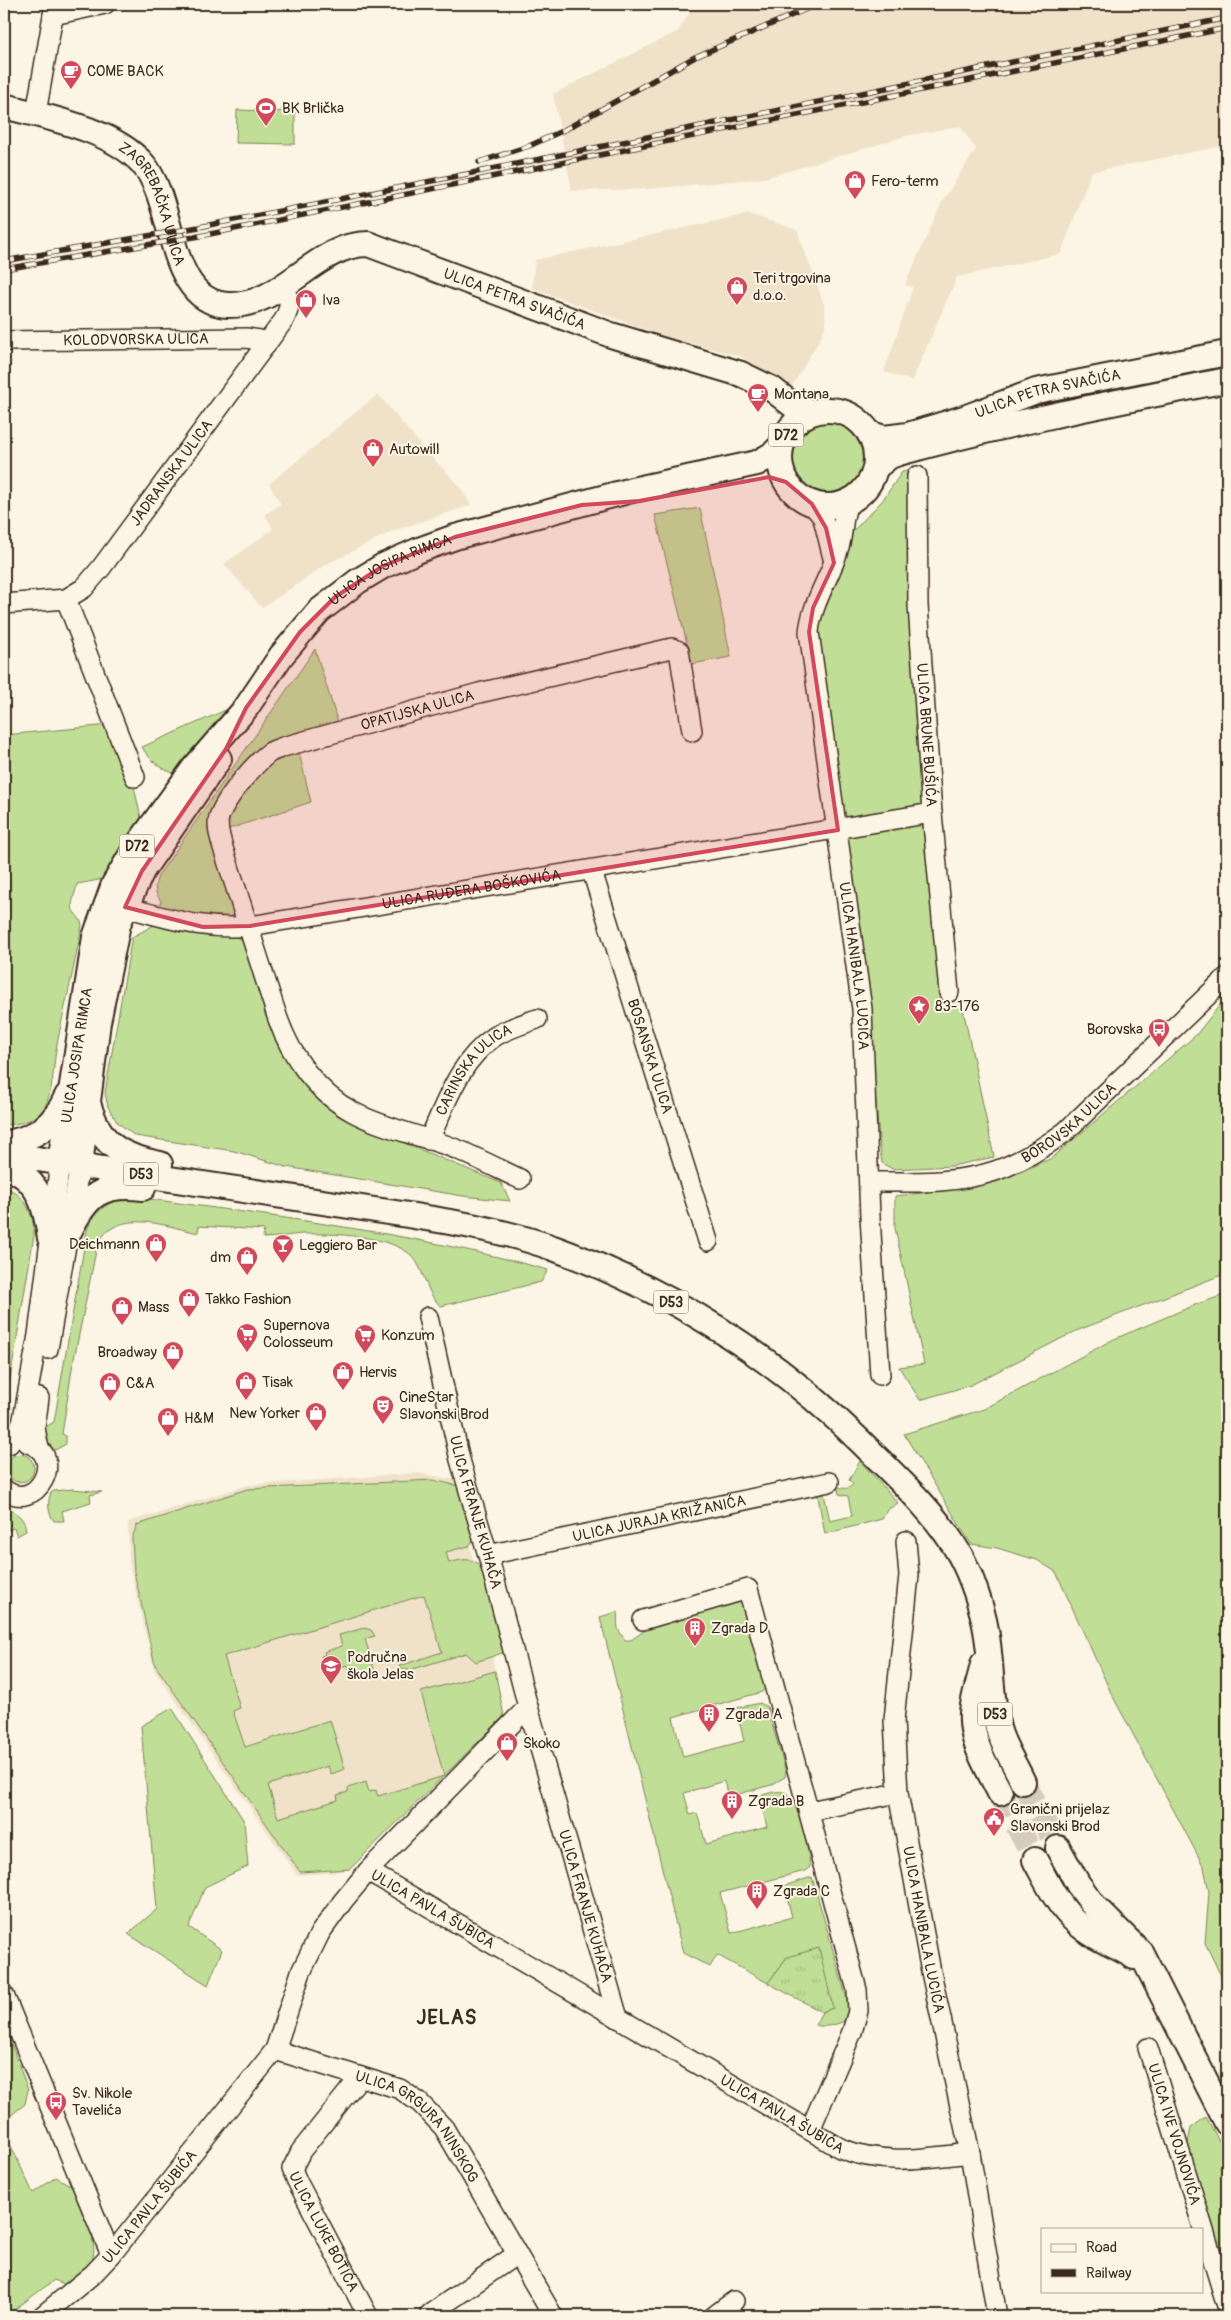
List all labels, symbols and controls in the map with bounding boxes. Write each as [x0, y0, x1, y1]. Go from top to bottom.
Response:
cafe icon: COME BACK [59, 59, 83, 90]
place label: COME BACK [87, 62, 164, 81]
sports icon: BK Brlička [254, 96, 278, 127]
place label: BK Brlička [282, 99, 344, 118]
street label: ZAGREBAČKA ULICA [115, 138, 189, 269]
shop icon: Fero-term [843, 169, 867, 200]
place label: Fero-term [871, 172, 939, 191]
street label: ULICA PETRA SVAČIĆA [441, 264, 588, 335]
place label: Teri trgovina d.o.o. [753, 269, 831, 305]
shop icon: Teri trgovina d.o.o. [725, 275, 749, 306]
shop icon: Iva [294, 288, 318, 319]
place label: Iva [322, 291, 340, 310]
street label: KOLODVORSKA ULICA [63, 329, 209, 350]
street label: ULICA PETRA SVAČIĆA [973, 365, 1122, 423]
cafe icon: Montana [746, 382, 770, 413]
place label: Montana [774, 385, 829, 404]
street label: JADRANSKA ULICA [126, 416, 217, 530]
road number: D72 [768, 424, 804, 446]
shop icon: Autowill [361, 437, 385, 468]
place label: Autowill [389, 440, 440, 459]
street label: ULICA JOSIPA RIMCA [325, 530, 454, 610]
street label: ULICA BRUNE BUŠIĆA [912, 662, 941, 807]
street label: OPATIJSKA ULICA [358, 686, 476, 735]
road number: D72 [120, 834, 154, 858]
street label: ULICA RUĐERA BOŠKOVIĆA [381, 866, 563, 914]
street label: ULICA HANIBALA LUCIĆA [834, 881, 873, 1051]
street label: ULICA JOSIPA RIMCA [57, 986, 97, 1125]
place icon: 83-176 [907, 994, 931, 1025]
street label: BOSANSKA ULICA [623, 997, 677, 1116]
place label: 83-176 [935, 997, 980, 1016]
bus stop icon: Borovska [1147, 1017, 1171, 1048]
street label: CARINSKA ULICA [432, 1020, 515, 1119]
place label: Borovska [1087, 1020, 1143, 1039]
street label: BOROVSKA ULICA [1018, 1079, 1121, 1168]
road number: D53 [124, 1162, 158, 1186]
shop icon: Deichmann [144, 1232, 168, 1263]
bar icon: Leggiero Bar [271, 1233, 295, 1264]
place label: Deichmann [69, 1235, 140, 1254]
place label: Leggiero Bar [299, 1236, 378, 1255]
shop icon: dm [235, 1245, 259, 1276]
place label: dm [210, 1248, 231, 1267]
shop icon: Takko Fashion [177, 1287, 201, 1318]
place label: Takko Fashion [205, 1290, 291, 1309]
road number: D53 [654, 1290, 688, 1314]
shop icon: Mass [110, 1295, 134, 1326]
place label: Mass [138, 1298, 169, 1317]
place label: Supernova Colosseum [263, 1316, 333, 1352]
supermarket icon: Supernova Colosseum [235, 1322, 259, 1353]
supermarket icon: Konzum [353, 1323, 377, 1354]
place label: Konzum [381, 1326, 435, 1345]
shop icon: Broadway [161, 1340, 185, 1371]
place label: Broadway [98, 1343, 158, 1362]
shop icon: Hervis [331, 1360, 355, 1391]
place label: Hervis [359, 1363, 397, 1382]
shop icon: Tisak [234, 1370, 258, 1401]
shop icon: C&A [98, 1371, 122, 1402]
place label: Tisak [262, 1373, 294, 1392]
place label: C&A [126, 1374, 155, 1393]
place label: CineStar Slavonski Brod [399, 1388, 489, 1424]
theatre icon: CineStar Slavonski Brod [371, 1394, 395, 1425]
shop icon: New Yorker [304, 1401, 328, 1432]
place label: New Yorker [229, 1404, 301, 1423]
shop icon: H&M [156, 1406, 180, 1437]
place label: H&M [184, 1409, 214, 1428]
street label: ULICA FRANJE KUHAČA [445, 1434, 506, 1591]
street label: ULICA JURAJA KRIŽANIĆA [571, 1491, 748, 1547]
building icon: Zgrada D [683, 1616, 707, 1647]
place label: Zgrada D [711, 1619, 768, 1638]
place label: Područna škola Jelas [347, 1648, 414, 1684]
school or university icon: Područna škola Jelas [319, 1654, 343, 1685]
building icon: Zgrada A [697, 1702, 721, 1733]
road number: D53 [978, 1702, 1012, 1726]
place label: Zgrada A [725, 1705, 783, 1724]
shop icon: Skoko [495, 1731, 519, 1762]
place label: Skoko [523, 1734, 560, 1753]
building icon: Zgrada B [720, 1789, 744, 1820]
place label: Zgrada B [748, 1792, 804, 1811]
place label: Granični prijelaz Slavonski Brod [1010, 1800, 1110, 1836]
public building icon: Granični prijelaz Slavonski Brod [982, 1806, 1006, 1837]
street label: ULICA FRANJE KUHAČA [554, 1828, 616, 1985]
street label: ULICA HANIBALA LUCIĆA [898, 1845, 949, 2015]
street label: ULICA PAVLA ŠUBIĆA [367, 1866, 498, 1953]
building icon: Zgrada C [745, 1879, 769, 1910]
place label: Zgrada C [773, 1882, 830, 1901]
district label: JELAS [417, 2005, 477, 2030]
street label: ULICA IVE VOJNOVIĆA [1143, 2061, 1205, 2208]
street label: ULICA GRGURA NINSKOG [353, 2067, 483, 2186]
street label: ULICA PAVLA ŠUBIĆA [716, 2071, 848, 2158]
place label: Sv. Nikole Tavelića [72, 2084, 133, 2120]
bus stop icon: Sv. Nikole Tavelića [44, 2090, 68, 2121]
street label: ULICA PAVLA ŠUBIĆA [99, 2146, 201, 2268]
street label: ULICA LUKE BOTIĆA [284, 2169, 363, 2295]
legend [1041, 2228, 1204, 2292]
text: Road [1086, 2238, 1117, 2257]
text: Railway [1086, 2264, 1132, 2283]

